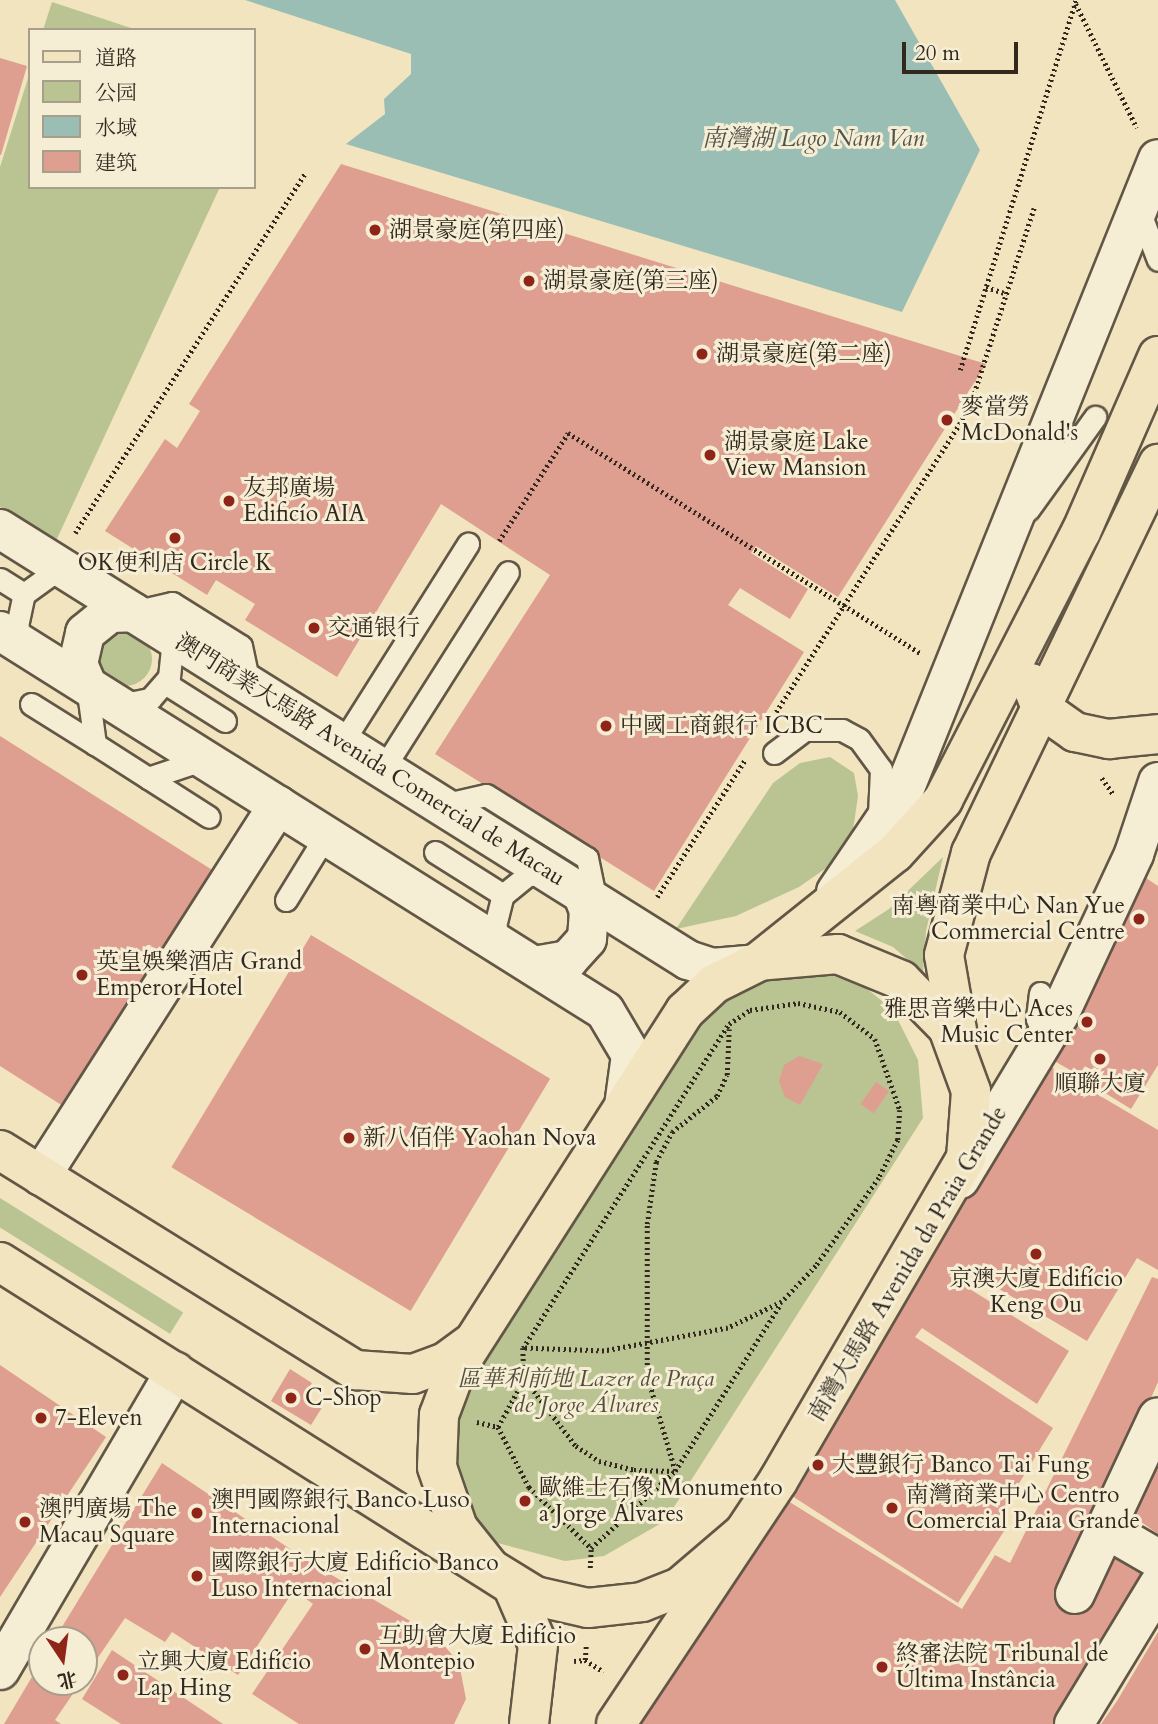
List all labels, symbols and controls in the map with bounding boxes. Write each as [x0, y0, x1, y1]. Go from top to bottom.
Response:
legend [28, 28, 256, 189]
scale bar [906, 28, 1021, 72]
text: 20 m [915, 39, 960, 68]
text: 道路 [95, 44, 137, 73]
text: 公园 [95, 79, 137, 108]
text: 水域 [95, 114, 137, 143]
water label: 南灣湖 Lago Nam Van [702, 125, 924, 153]
text: 建筑 [95, 149, 137, 178]
place label: 湖景豪庭(第四座) [389, 216, 565, 244]
marker: 湖景豪庭(第四座) [367, 222, 383, 238]
place label: 湖景豪庭(第三座) [543, 267, 719, 295]
marker: 湖景豪庭(第三座) [521, 273, 537, 289]
place label: 湖景豪庭(第二座) [716, 340, 892, 368]
marker: 湖景豪庭(第二座) [694, 346, 710, 362]
place label: 麥當勞 McDonald's [961, 393, 1078, 447]
marker: 麥當勞 McDonald's [939, 412, 955, 428]
place label: 湖景豪庭 Lake View Mansion [724, 428, 869, 482]
marker: 湖景豪庭 Lake View Mansion [702, 447, 718, 463]
place label: 友邦廣場 Edificío AIA [243, 474, 365, 528]
marker: 友邦廣場 Edificío AIA [221, 493, 237, 509]
marker: OK便利店 Circle K [167, 530, 183, 546]
place label: OK便利店 Circle K [78, 549, 272, 577]
place label: 交通银行 [328, 614, 420, 642]
marker: 交通银行 [306, 620, 322, 636]
street label: 澳門商業大馬路 Avenida Comercial de Macau [170, 628, 570, 892]
place label: 中國工商銀行 ICBC [620, 712, 823, 740]
marker: 中國工商銀行 ICBC [598, 718, 614, 734]
place label: 南粵商業中心 Nan Yue Commercial Centre [892, 892, 1125, 946]
marker: 南粵商業中心 Nan Yue Commercial Centre [1131, 911, 1147, 927]
place label: 英皇娛樂酒店 Grand Emperor Hotel [96, 948, 302, 1002]
marker: 英皇娛樂酒店 Grand Emperor Hotel [74, 967, 90, 983]
place label: 雅思音樂中心 Aces Music Center [884, 995, 1073, 1049]
marker: 雅思音樂中心 Aces Music Center [1079, 1014, 1095, 1030]
marker: 順聯大廈 [1092, 1051, 1108, 1067]
place label: 順聯大廈 [1054, 1070, 1146, 1098]
street label: 南灣大馬路 Avenida da Praia Grande [803, 1101, 1013, 1427]
place label: 新八佰伴 Yaohan Nova [363, 1124, 596, 1152]
marker: 新八佰伴 Yaohan Nova [341, 1130, 357, 1146]
marker: 京澳大廈 Edifício Keng Ou [1028, 1246, 1044, 1262]
place label: 京澳大廈 Edifício Keng Ou [949, 1265, 1123, 1319]
park label: 區華利前地 Lazer de Praça de Jorge Álvares [458, 1365, 714, 1419]
place label: C-Shop [305, 1384, 382, 1412]
marker: C-Shop [283, 1390, 299, 1406]
place label: 7-Eleven [55, 1404, 143, 1432]
marker: 7-Eleven [33, 1410, 49, 1426]
place label: 大豐銀行 Banco Tai Fung [832, 1451, 1089, 1479]
marker: 大豐銀行 Banco Tai Fung [810, 1457, 826, 1473]
place label: 歐維士石像 Monumento a Jorge Álvares [539, 1474, 783, 1528]
place label: 南灣商業中心 Centro Comercial Praia Grande [906, 1481, 1140, 1535]
place label: 澳門國際銀行 Banco Luso Internacional [211, 1486, 470, 1540]
marker: 歐維士石像 Monumento a Jorge Álvares [517, 1493, 533, 1509]
place label: 澳門廣場 The Macau Square [39, 1495, 177, 1549]
marker: 南灣商業中心 Centro Comercial Praia Grande [884, 1500, 900, 1516]
marker: 澳門國際銀行 Banco Luso Internacional [189, 1505, 205, 1521]
marker: 澳門廣場 The Macau Square [17, 1514, 33, 1530]
place label: 國際銀行大廈 Edifício Banco Luso Internacional [211, 1549, 499, 1603]
marker: 國際銀行大廈 Edifício Banco Luso Internacional [189, 1568, 205, 1584]
place label: 互助會大廈 Edifício Montepio [379, 1622, 576, 1676]
north arrow [28, 1626, 98, 1696]
place label: 終審法院 Tribunal de Última Instância [896, 1640, 1109, 1694]
marker: 互助會大廈 Edifício Montepio [357, 1641, 373, 1657]
place label: 立興大廈 Edifício Lap Hing [137, 1648, 311, 1702]
marker: 終審法院 Tribunal de Última Instância [874, 1659, 890, 1675]
text: 北 [55, 1665, 79, 1694]
marker: 立興大廈 Edifício Lap Hing [115, 1667, 131, 1683]

